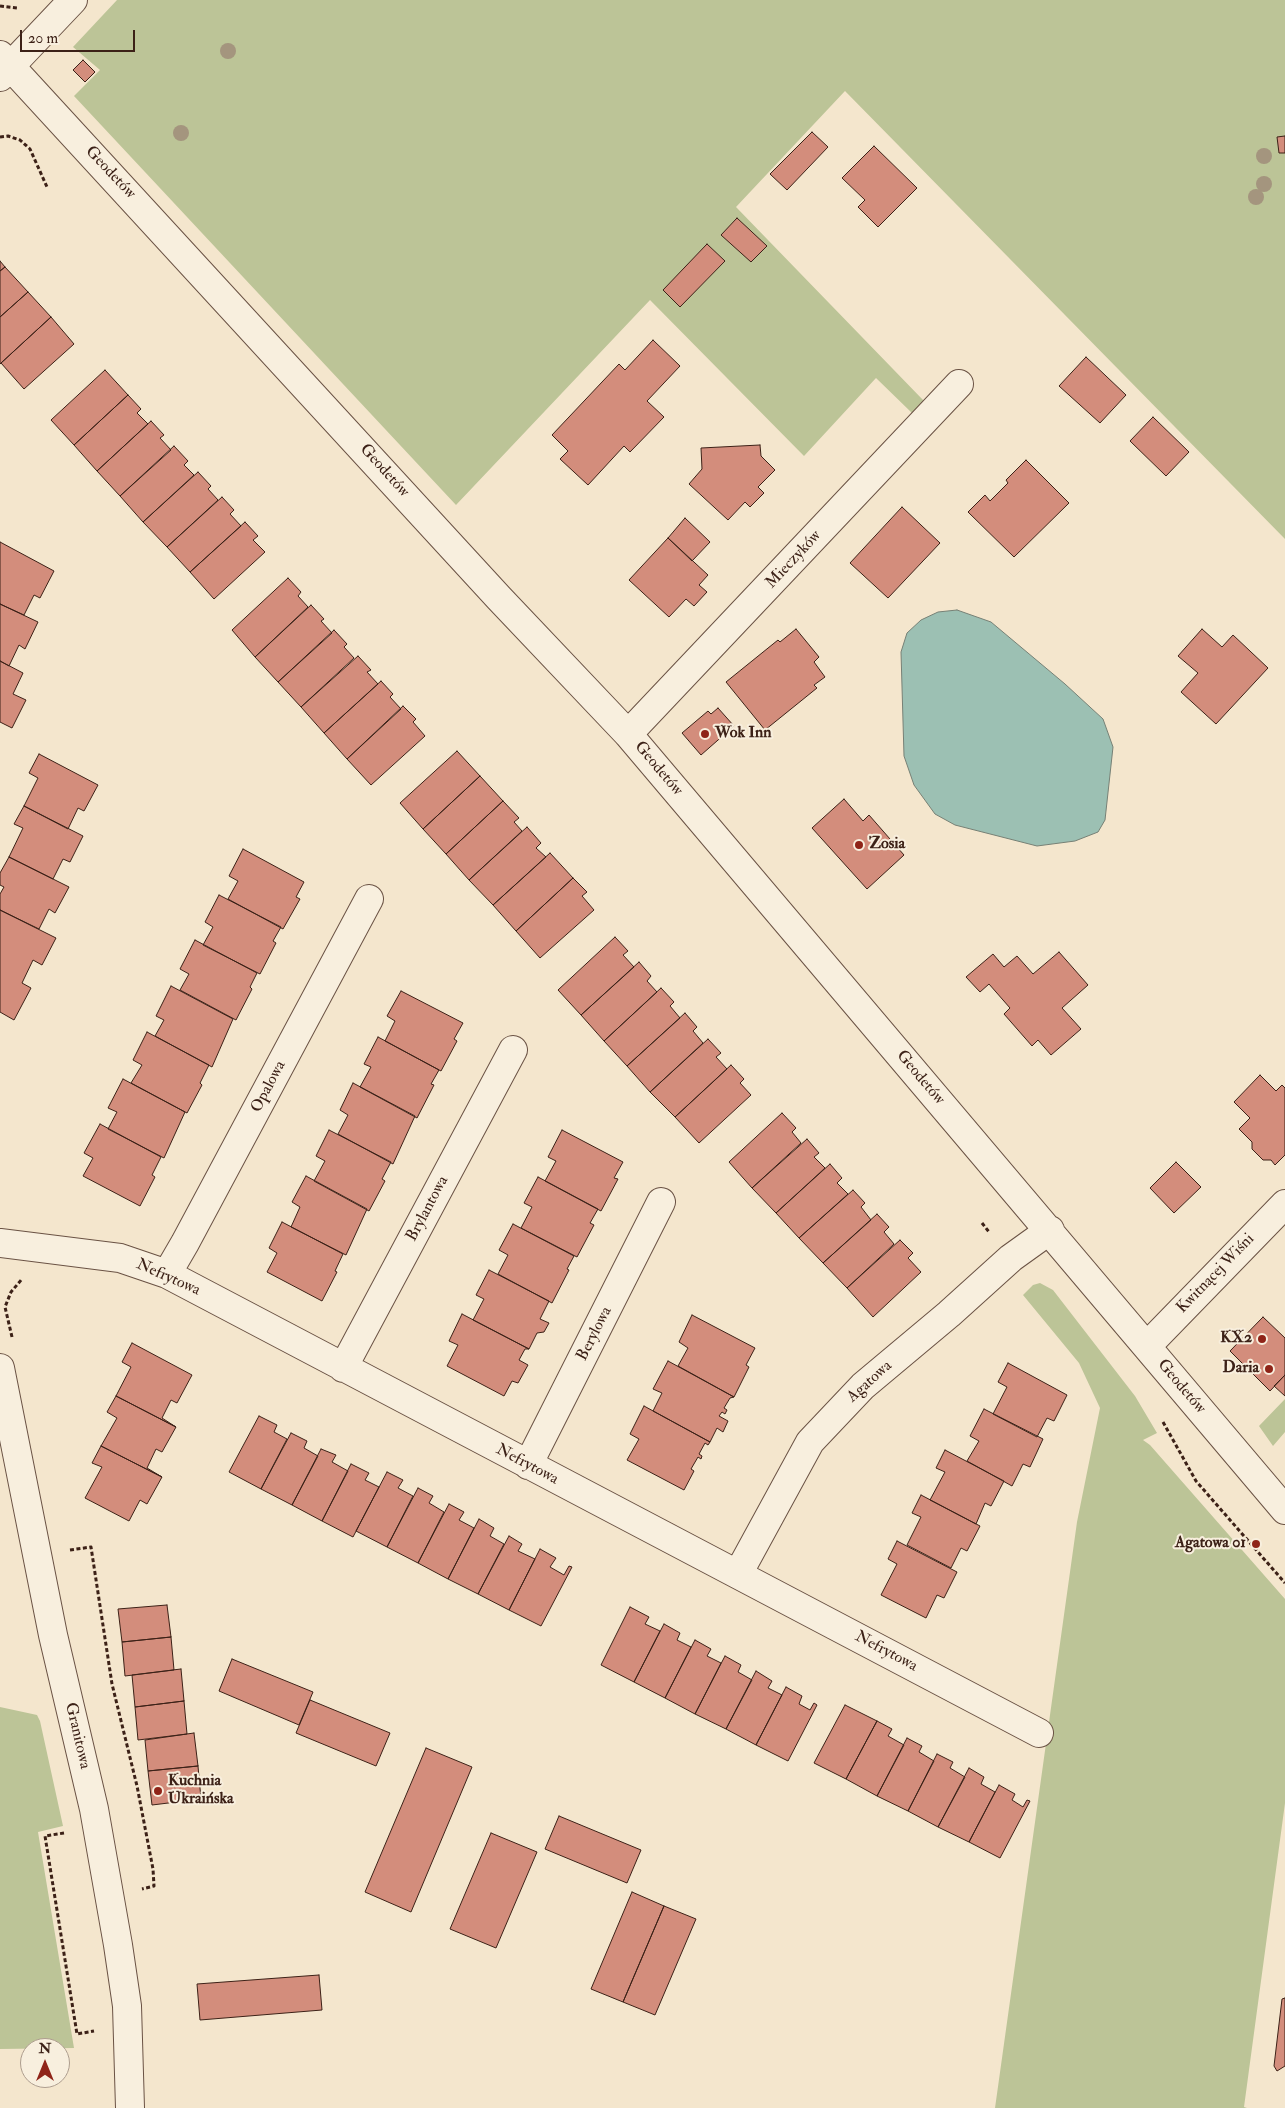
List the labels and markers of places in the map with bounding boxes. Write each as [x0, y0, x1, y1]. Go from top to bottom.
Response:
place label: Wok Inn [715, 724, 771, 744]
marker: Wok Inn [699, 728, 711, 740]
place label: Zosia [869, 835, 905, 855]
marker: Zosia [853, 839, 865, 851]
place label: KX2 [1220, 1329, 1252, 1349]
marker: KX2 [1256, 1333, 1268, 1345]
place label: Daria [1223, 1359, 1259, 1379]
marker: Daria [1263, 1363, 1275, 1375]
place label: Agatowa 01 [1175, 1534, 1246, 1554]
marker: Agatowa 01 [1250, 1538, 1262, 1550]
place label: Kuchnia Ukraińska [168, 1772, 234, 1810]
marker: Kuchnia Ukraińska [152, 1785, 164, 1797]

